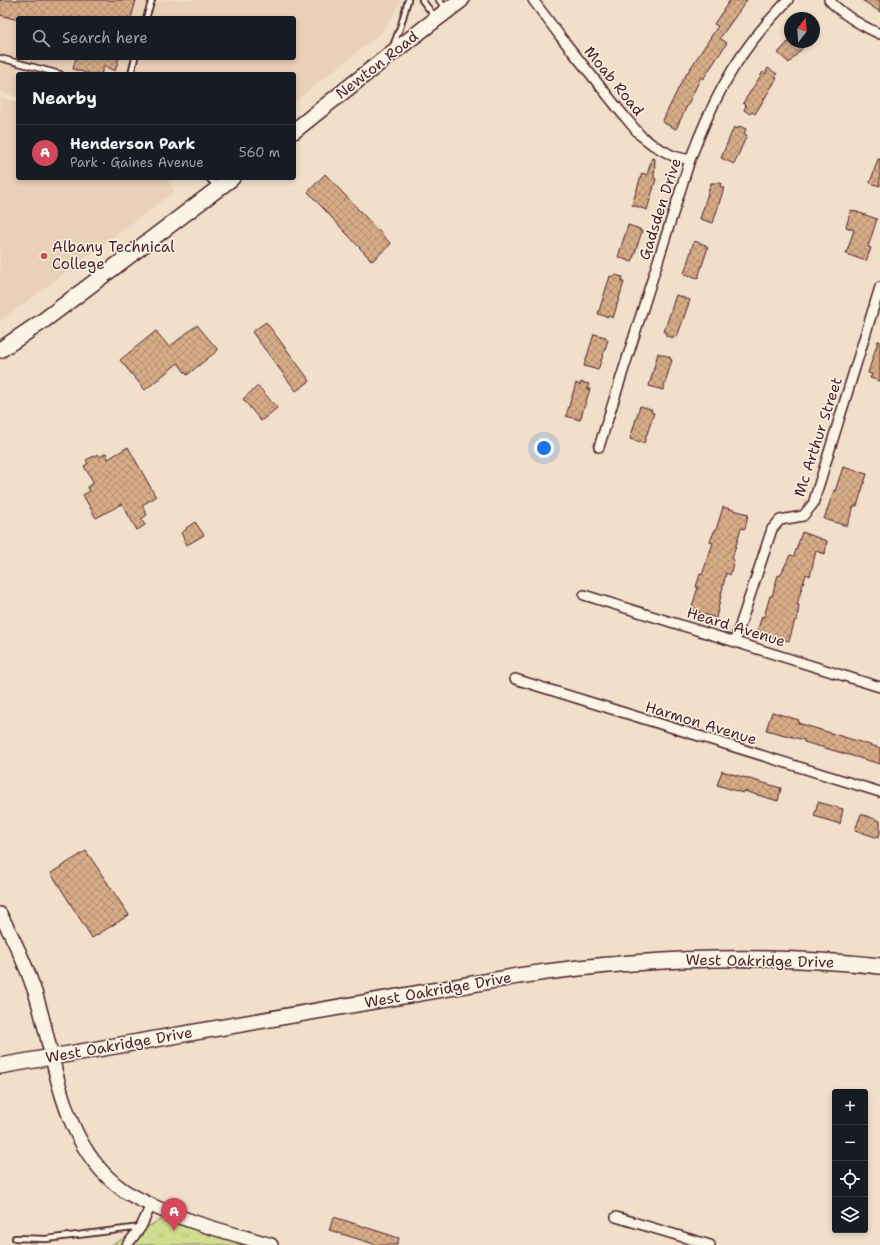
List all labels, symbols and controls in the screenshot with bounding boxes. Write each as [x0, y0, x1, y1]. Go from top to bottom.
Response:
north arrow [784, 12, 820, 48]
search box [16, 16, 296, 60]
street label: Newton Road [332, 26, 423, 104]
icon: search [30, 27, 52, 49]
text: Search here [62, 28, 148, 48]
street label: Moab Road [580, 42, 649, 120]
text: Nearby [32, 87, 97, 109]
text: Henderson Park [70, 134, 195, 154]
text: A [40, 144, 50, 161]
text: 560 m [239, 144, 280, 161]
text: Park · Gaines Avenue [70, 154, 204, 171]
street label: Gadsden Drive [634, 156, 686, 262]
place label: Albany Technical College [52, 237, 175, 274]
marker: Albany Technical College [39, 251, 49, 261]
street label: Mc Arthur Street [789, 375, 847, 499]
your location [534, 438, 554, 458]
street label: Heard Avenue [684, 602, 788, 652]
street label: Harmon Avenue [643, 697, 759, 749]
street label: West Oakridge Drive [685, 950, 835, 972]
street label: West Oakridge Drive [363, 967, 513, 1013]
street label: West Oakridge Drive [44, 1022, 194, 1068]
map controls [832, 1089, 868, 1233]
button: + [832, 1089, 868, 1125]
button: − [832, 1125, 868, 1161]
button: locate [832, 1161, 868, 1197]
button: layers [832, 1197, 868, 1233]
pin: A [161, 1198, 187, 1231]

